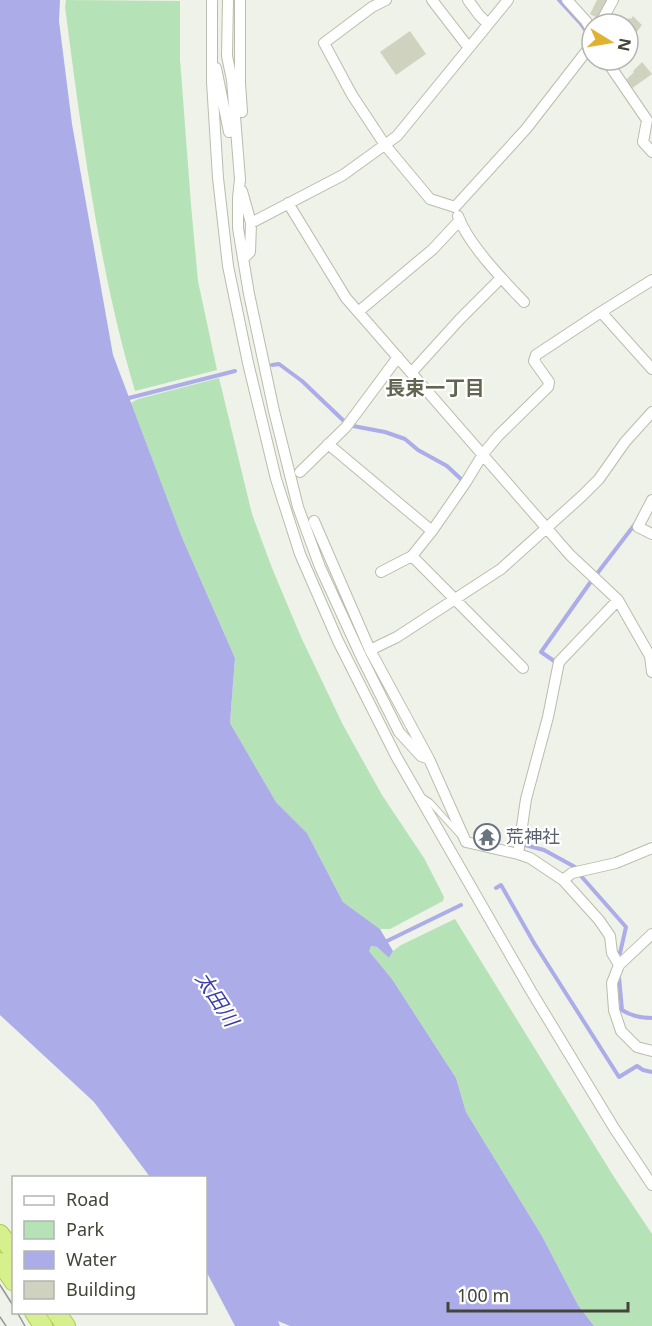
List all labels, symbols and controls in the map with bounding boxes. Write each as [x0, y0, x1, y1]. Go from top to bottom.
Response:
north arrow [580, 12, 640, 72]
text: N [613, 36, 637, 53]
district label: 長束一丁目 [385, 374, 485, 401]
temple icon: 荒神社 [472, 822, 502, 852]
place label: 荒神社 [506, 824, 560, 848]
water label: 太田川 [190, 966, 246, 1033]
legend [12, 1176, 207, 1314]
text: Road [66, 1187, 109, 1211]
text: Park [66, 1217, 104, 1241]
text: Water [66, 1247, 117, 1271]
scale bar [448, 1275, 628, 1313]
text: Building [66, 1277, 136, 1301]
text: 100 m [457, 1283, 509, 1307]

